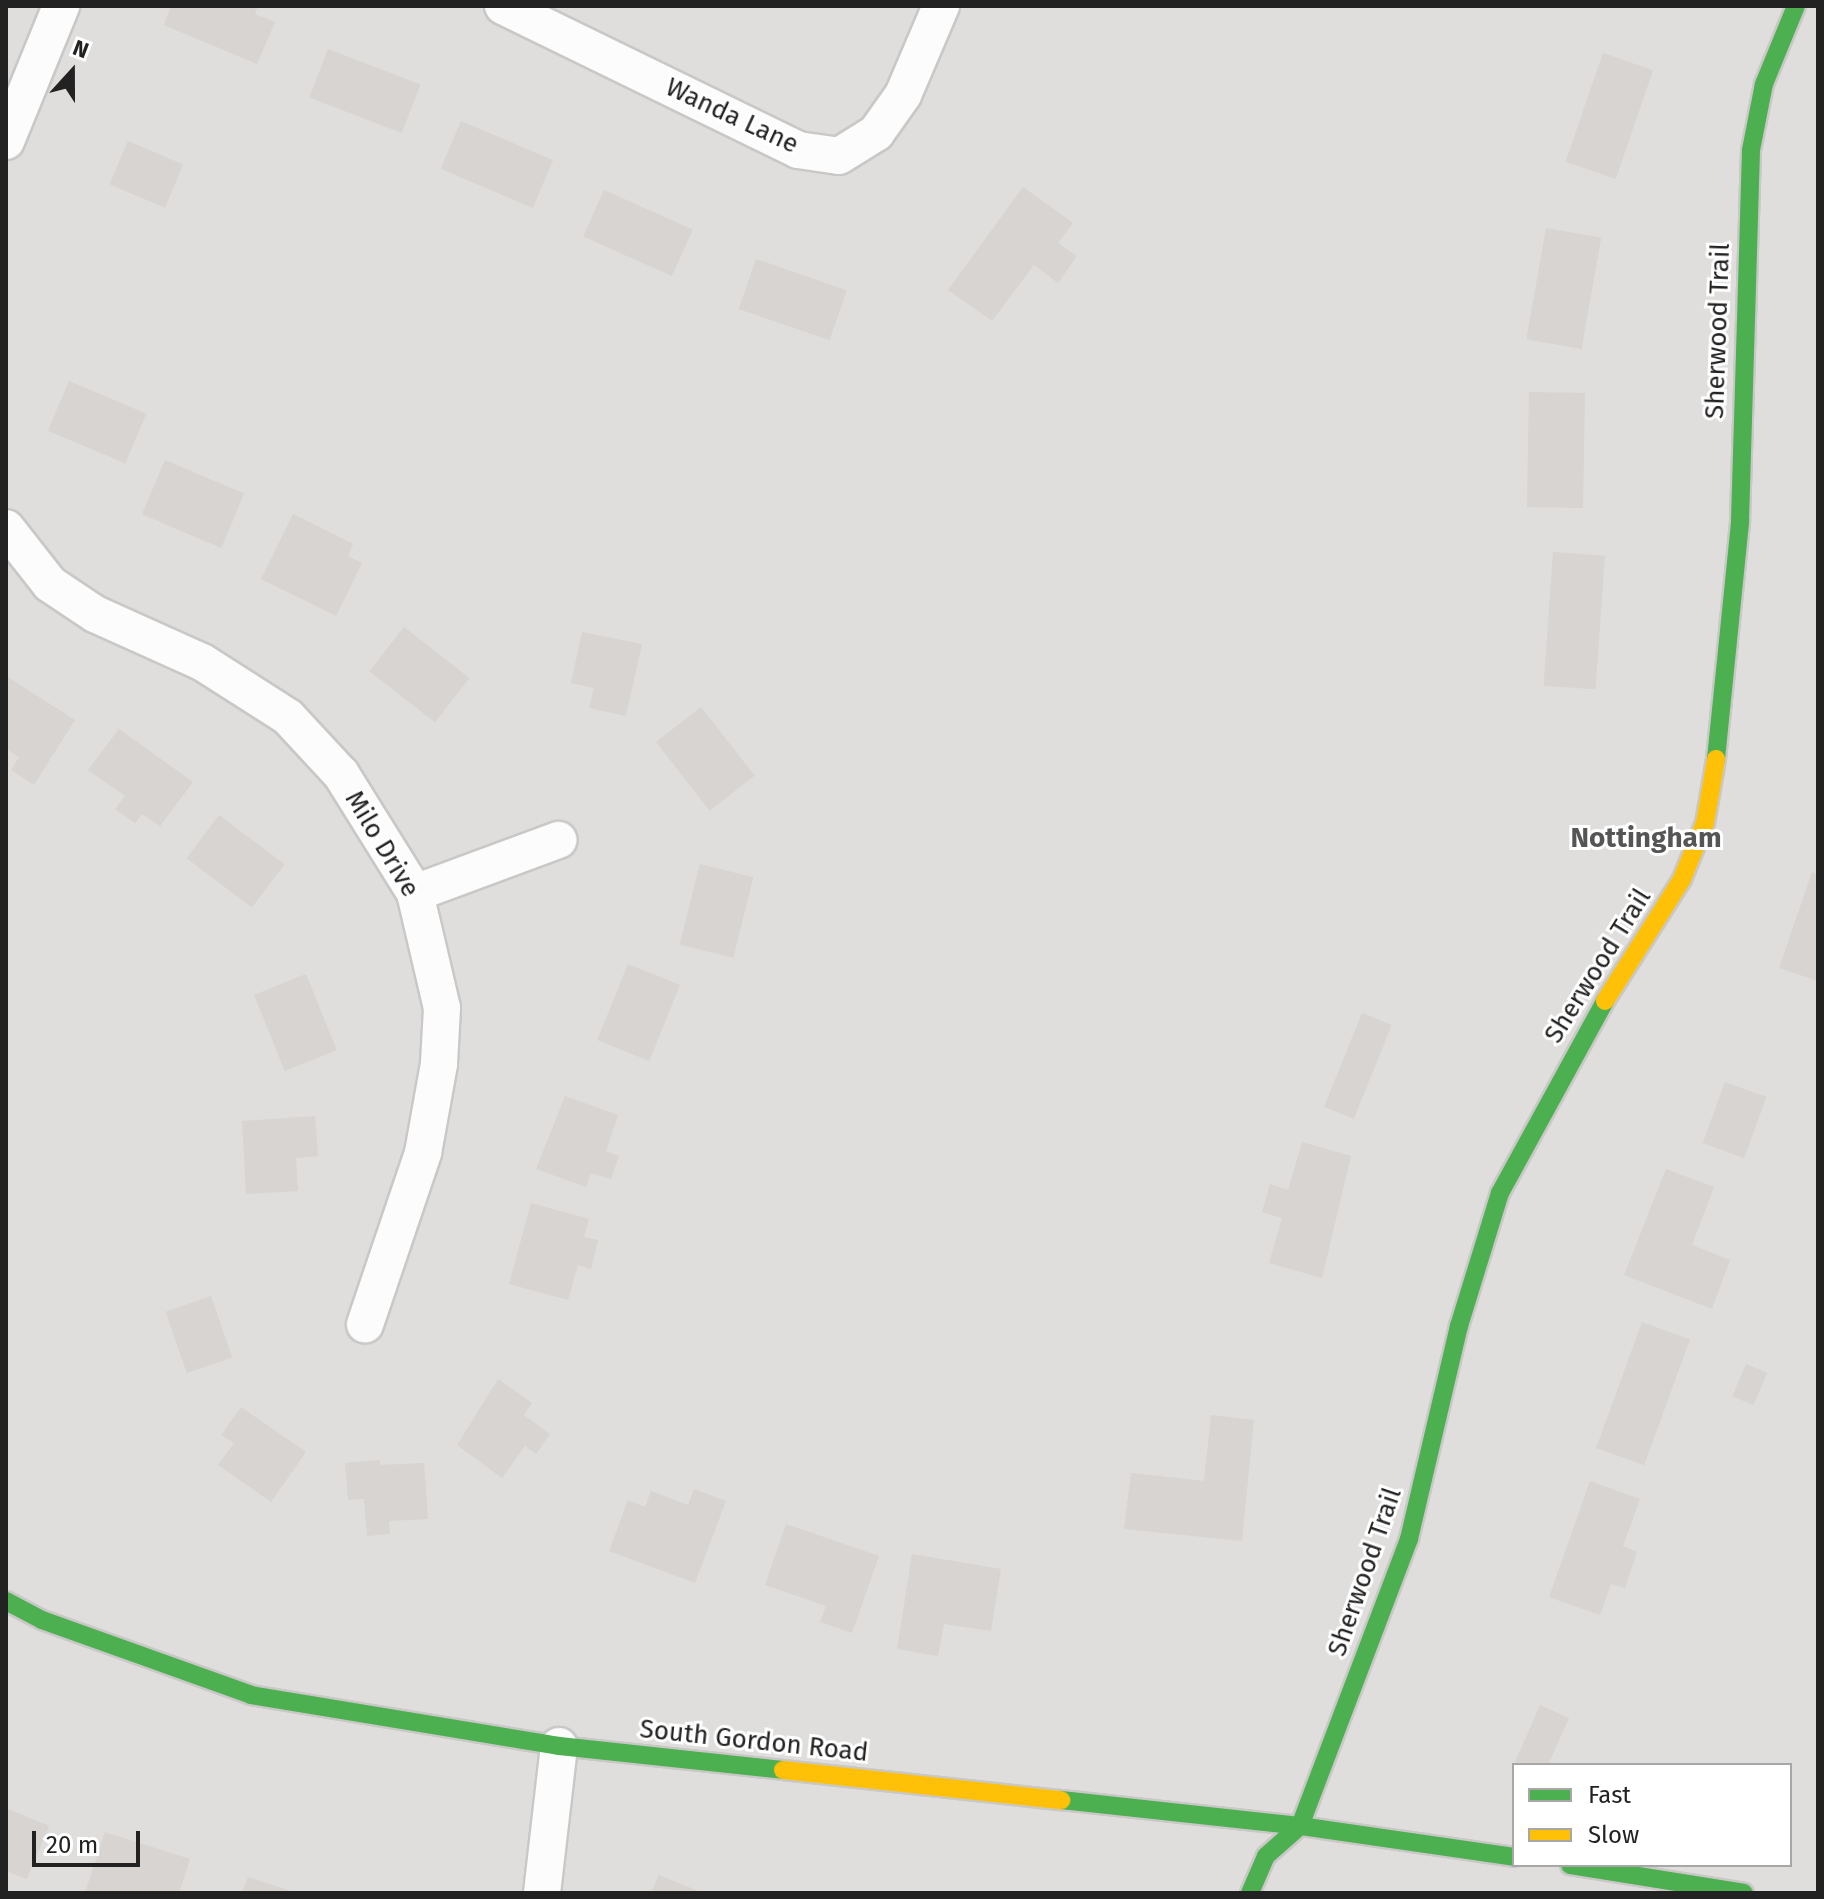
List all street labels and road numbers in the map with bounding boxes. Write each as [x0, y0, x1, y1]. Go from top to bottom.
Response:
street label: Wanda Lane [661, 72, 803, 160]
street label: Sherwood Trail [1699, 243, 1737, 419]
street label: Milo Drive [338, 785, 426, 903]
street label: Sherwood Trail [1538, 883, 1658, 1049]
street label: Sherwood Trail [1322, 1484, 1408, 1660]
street label: South Gordon Road [638, 1713, 870, 1769]

